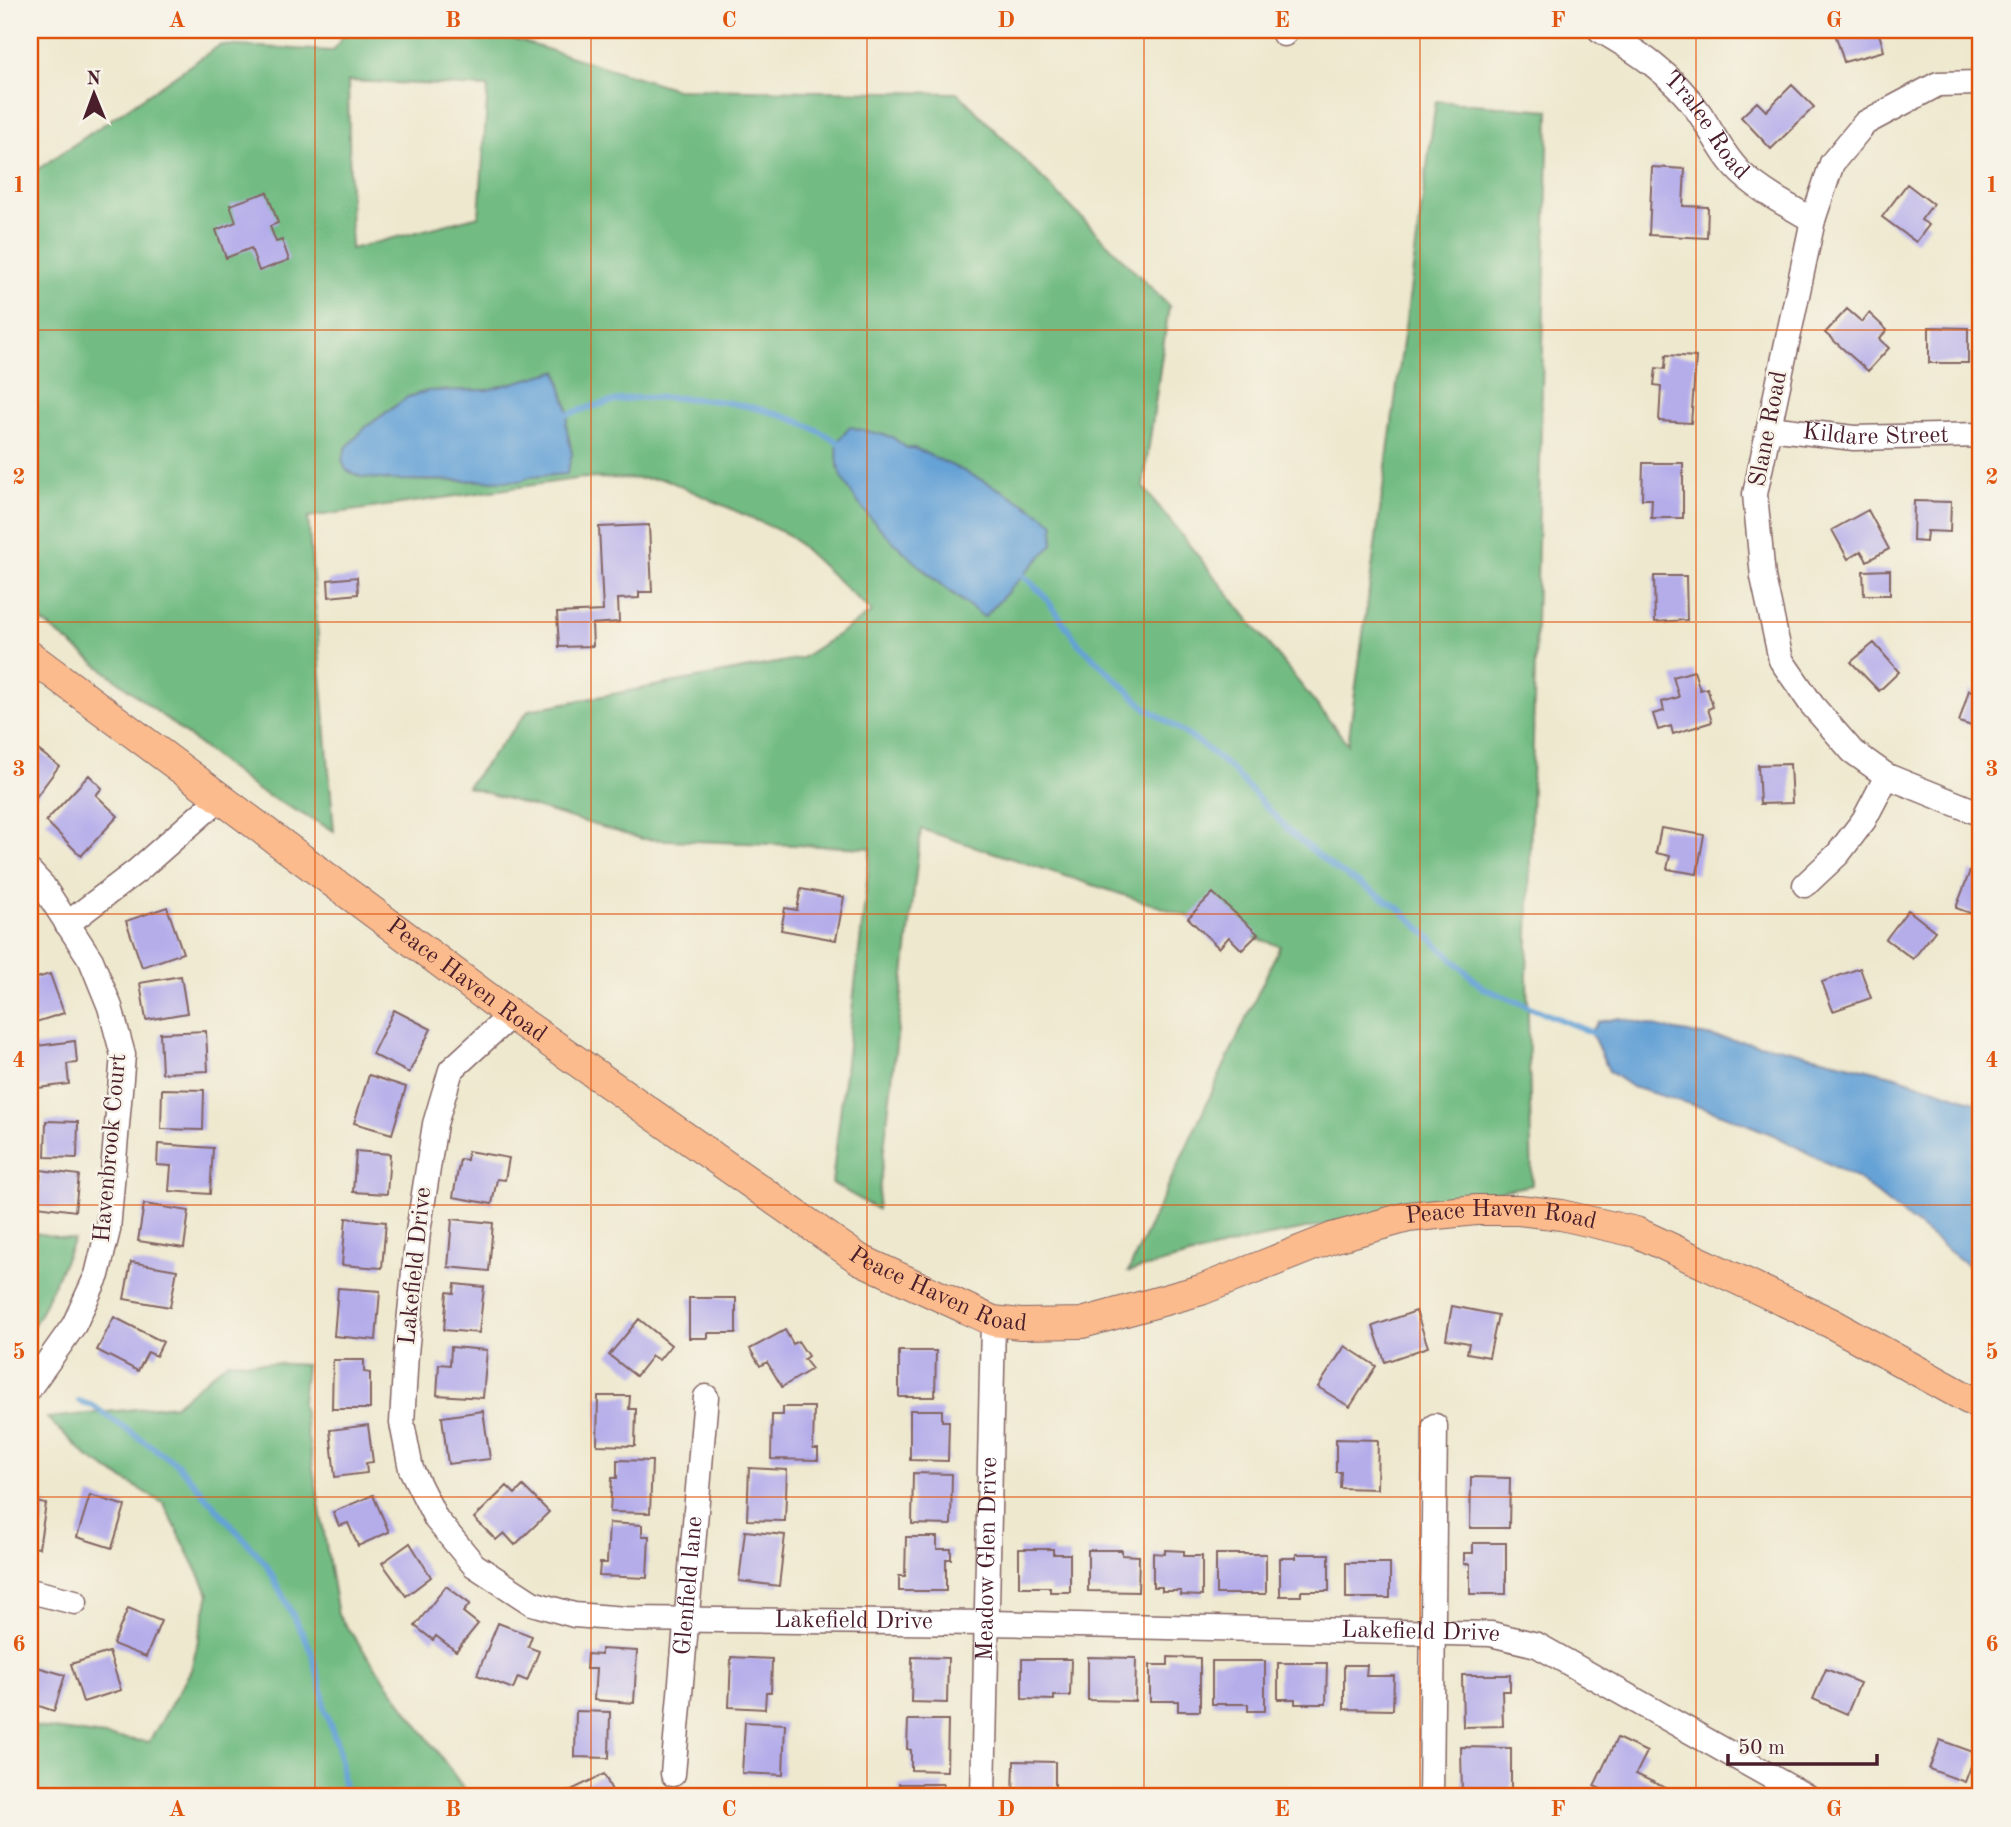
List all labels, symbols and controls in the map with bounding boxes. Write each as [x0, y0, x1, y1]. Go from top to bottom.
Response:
text: A [168, 9, 186, 32]
text: B [445, 9, 461, 32]
text: C [721, 9, 737, 32]
text: D [997, 9, 1015, 32]
text: E [1274, 9, 1290, 32]
text: F [1550, 9, 1566, 32]
text: G [1826, 9, 1842, 32]
north arrow [60, 60, 130, 130]
street label: Tralee Road [1658, 67, 1753, 185]
text: N [86, 70, 102, 89]
text: 1 [12, 174, 26, 197]
text: 1 [1985, 174, 1999, 197]
street label: Slane Road [1746, 369, 1792, 489]
street label: Kildare Street [1801, 420, 1949, 450]
text: 2 [12, 466, 26, 489]
text: 2 [1985, 466, 1999, 489]
text: 3 [12, 758, 26, 781]
text: 3 [1985, 758, 1999, 781]
street label: Peace Haven Road [382, 914, 551, 1048]
text: 4 [12, 1049, 26, 1072]
text: 4 [1985, 1049, 1999, 1072]
street label: Havenbrook Court [91, 1052, 131, 1244]
street label: Lakefield Drive [396, 1186, 436, 1346]
street label: Peace Haven Road [1404, 1198, 1599, 1235]
street label: Peace Haven Road [844, 1243, 1028, 1337]
text: 5 [12, 1341, 26, 1364]
text: 5 [1985, 1341, 1999, 1364]
street label: Meadow Glen Drive [974, 1456, 1002, 1662]
street label: Glenfield lane [671, 1515, 708, 1656]
street label: Lakefield Drive [774, 1609, 933, 1634]
street label: Lakefield Drive [1341, 1619, 1502, 1648]
text: 6 [12, 1633, 26, 1656]
text: 6 [1985, 1633, 1999, 1656]
scale bar [1728, 1722, 1876, 1766]
text: 50 m [1738, 1738, 1785, 1759]
text: A [168, 1798, 186, 1821]
text: B [445, 1798, 461, 1821]
text: C [721, 1798, 737, 1821]
text: D [997, 1798, 1015, 1821]
text: E [1274, 1798, 1290, 1821]
text: F [1550, 1798, 1566, 1821]
text: G [1826, 1798, 1842, 1821]

